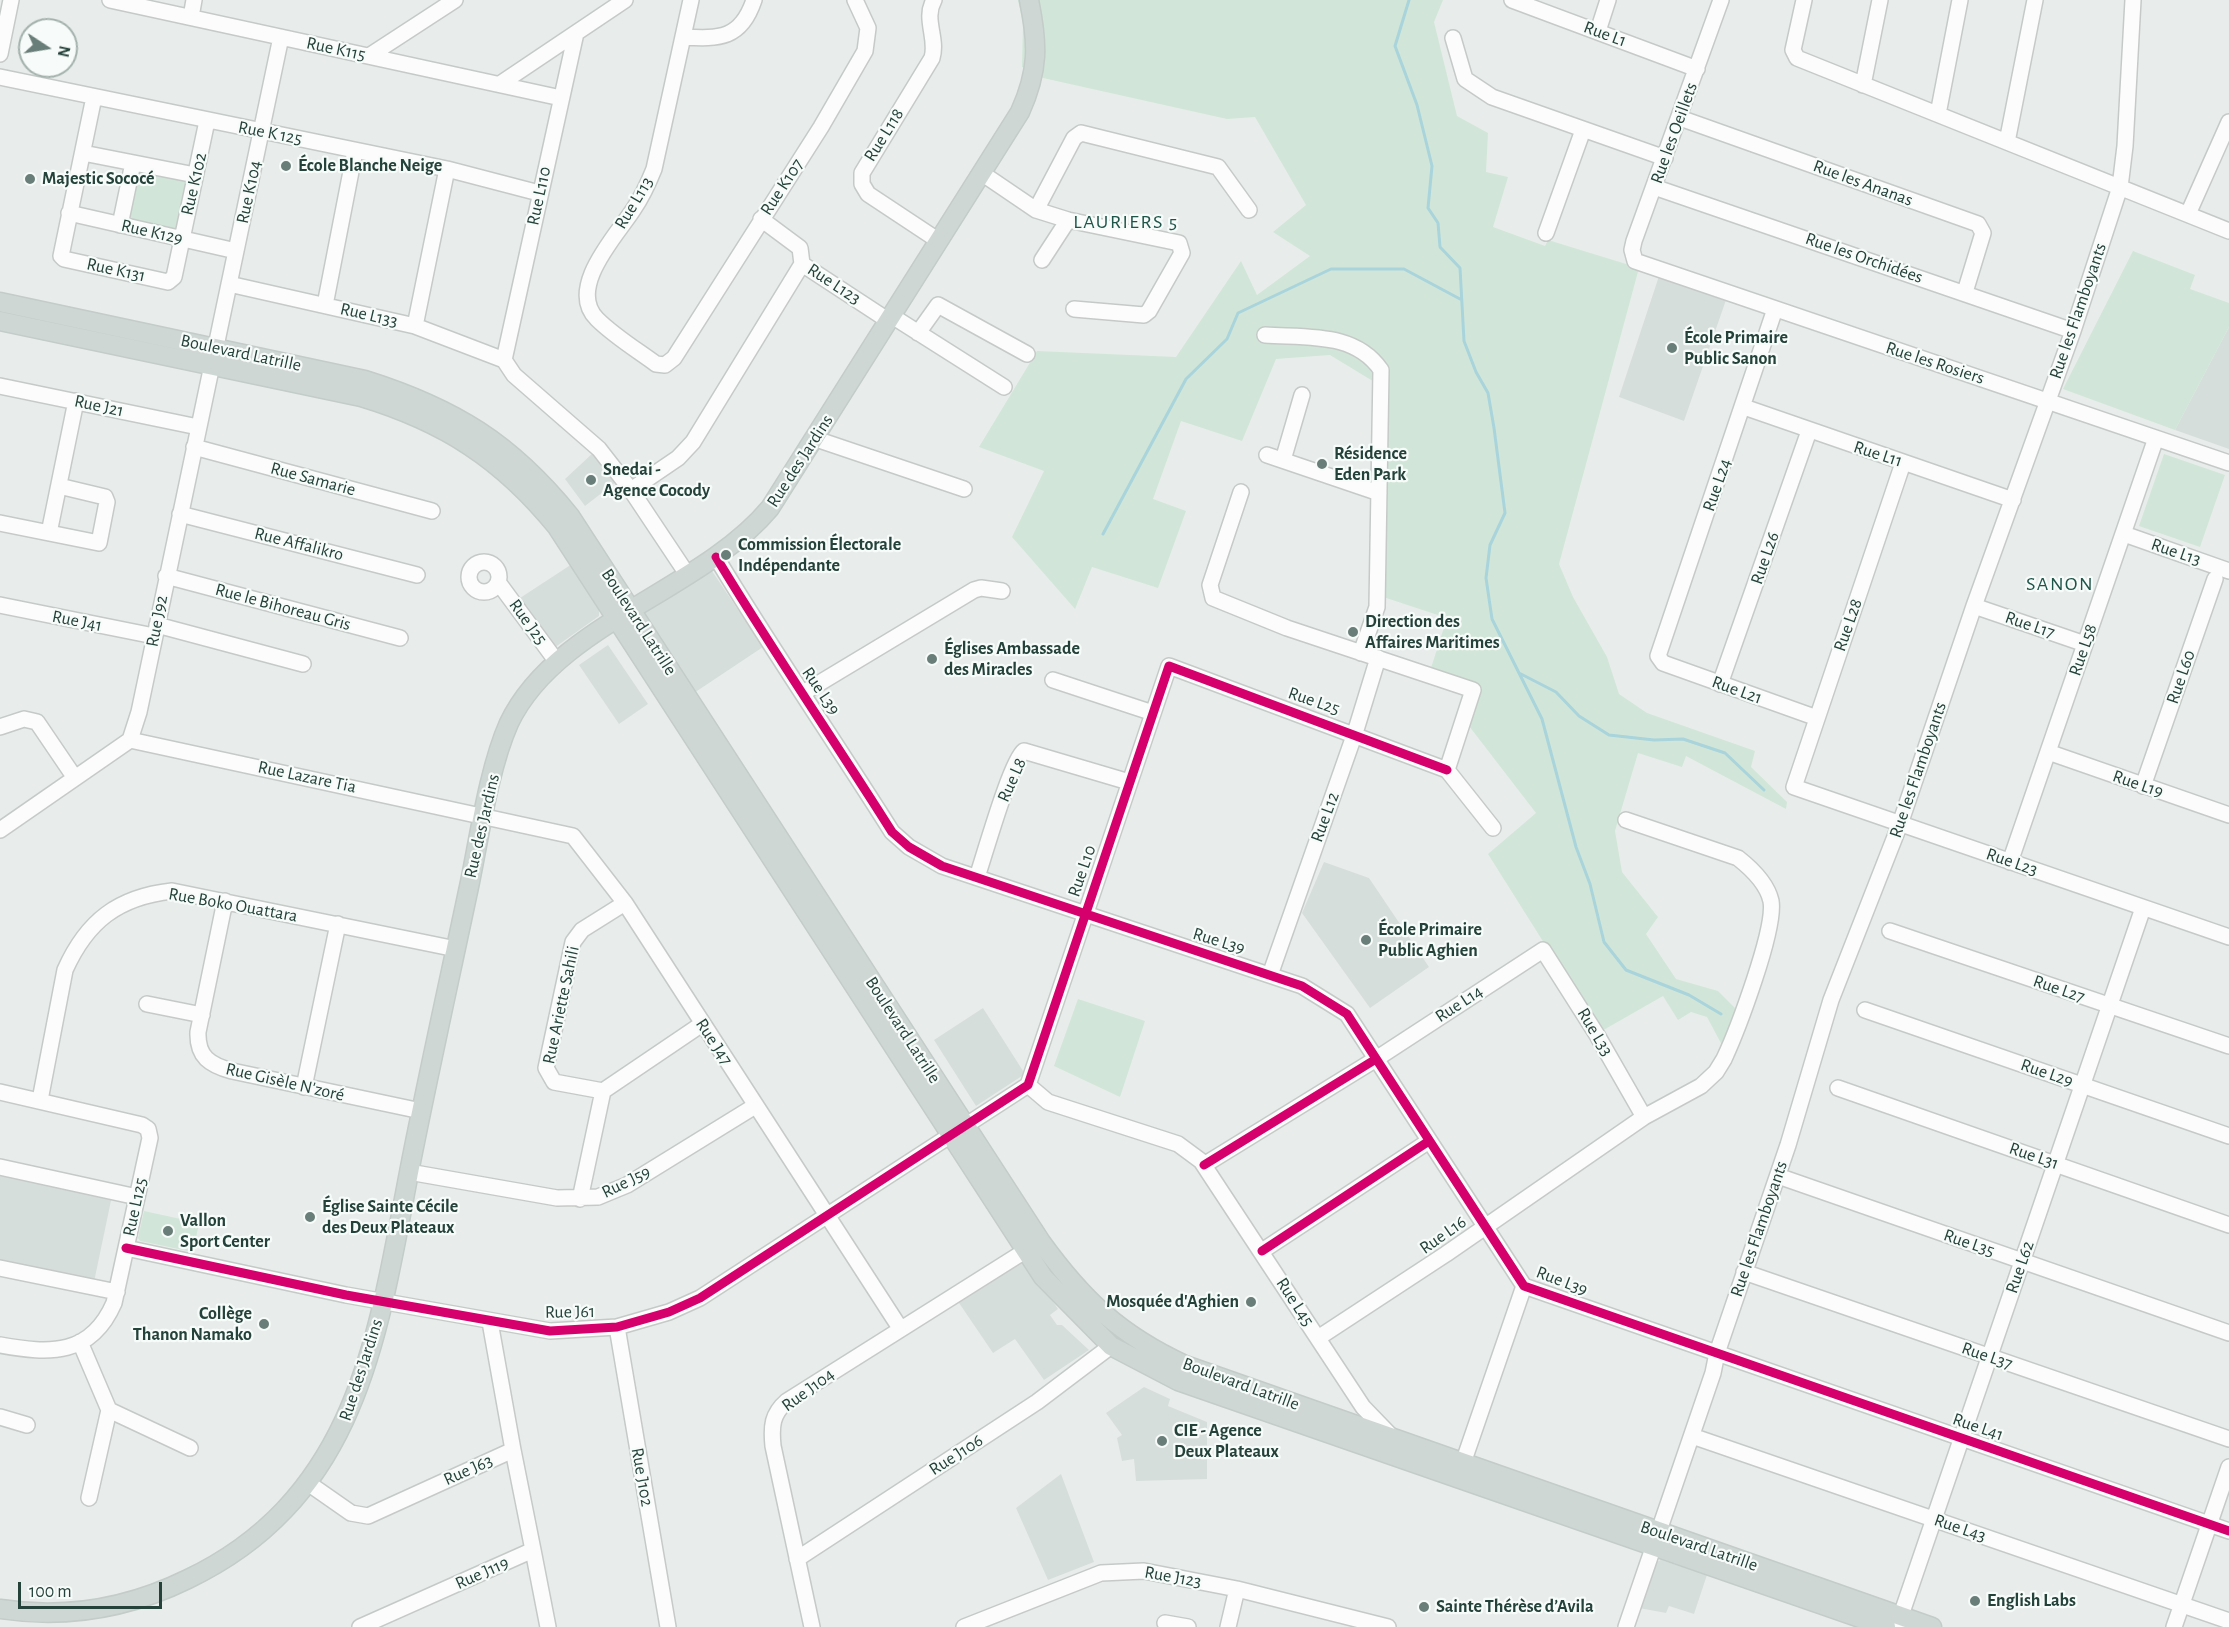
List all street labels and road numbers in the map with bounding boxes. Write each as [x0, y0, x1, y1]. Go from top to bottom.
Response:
street label: Rue L1 [1581, 16, 1629, 52]
street label: Rue K115 [305, 32, 367, 66]
street label: Rue les Oeillets [1646, 79, 1702, 187]
street label: Rue L118 [859, 104, 909, 166]
street label: Rue K 125 [236, 116, 304, 150]
street label: Rue K102 [176, 150, 212, 218]
street label: Rue K107 [756, 155, 808, 219]
street label: Rue les Ananas [1810, 155, 1916, 211]
street label: Rue K104 [232, 158, 266, 226]
street label: Rue L110 [522, 165, 556, 227]
street label: Rue L113 [610, 173, 658, 233]
street label: Rue K129 [119, 214, 185, 250]
street label: Rue les Orchidées [1802, 228, 1926, 288]
street label: Rue les Flamboyants [2045, 240, 2111, 382]
street label: Rue K131 [85, 253, 147, 287]
street label: Rue L123 [803, 259, 865, 309]
street label: Rue L133 [338, 298, 400, 332]
street label: Boulevard Latrille [179, 330, 303, 376]
street label: Rue les Rosiers [1883, 337, 1987, 389]
street label: Rue J21 [72, 390, 126, 422]
street label: Rue des Jardins [762, 411, 838, 511]
street label: Rue L11 [1851, 436, 1905, 472]
street label: Rue L24 [1698, 456, 1736, 514]
street label: Rue Samarie [268, 457, 358, 501]
street label: Rue Affalikro [252, 522, 346, 566]
street label: Rue L26 [1746, 529, 1784, 587]
street label: Rue L13 [2148, 533, 2204, 571]
street label: Boulevard Latrille [597, 565, 681, 679]
street label: Rue le Bihoreau Gris [213, 578, 353, 636]
street label: Rue J92 [141, 593, 173, 649]
street label: Rue J25 [504, 595, 552, 649]
street label: Rue L28 [1829, 596, 1867, 654]
street label: Rue J41 [50, 606, 104, 636]
street label: Rue L17 [2002, 606, 2058, 644]
street label: Rue L58 [2064, 621, 2102, 679]
street label: Rue L60 [2162, 647, 2200, 707]
street label: Rue L39 [797, 663, 845, 719]
street label: Rue L21 [1709, 671, 1765, 709]
street label: Rue L25 [1285, 682, 1343, 720]
street label: Rue les Flamboyants [1885, 699, 1951, 841]
street label: Rue L8 [993, 755, 1031, 805]
street label: Rue Lazare Tia [256, 756, 358, 798]
street label: Rue L19 [2110, 765, 2166, 803]
street label: Rue des Jardins [460, 772, 504, 880]
street label: Rue L12 [1306, 789, 1344, 845]
street label: Rue L10 [1063, 842, 1101, 900]
street label: Rue L23 [1983, 843, 2041, 881]
street label: Rue Boko Ouattara [167, 883, 299, 927]
street label: Rue L39 [1190, 923, 1248, 959]
street label: Rue Ariette Sahili [538, 944, 584, 1066]
street label: Rue L27 [2030, 970, 2088, 1008]
street label: Boulevard Latrille [861, 973, 945, 1087]
street label: Rue L14 [1431, 981, 1487, 1027]
street label: Rue L33 [1572, 1004, 1618, 1060]
street label: Rue J47 [691, 1014, 737, 1070]
street label: Rue L29 [2018, 1054, 2076, 1092]
street label: Rue Gisèle N'zoré [224, 1058, 346, 1106]
street label: Rue L31 [2006, 1137, 2062, 1175]
street label: Rue les Flamboyants [1726, 1158, 1792, 1300]
street label: Rue J59 [598, 1161, 654, 1203]
street label: Rue L125 [118, 1176, 152, 1238]
street label: Rue L16 [1415, 1211, 1471, 1259]
street label: Rue L35 [1941, 1224, 1997, 1262]
street label: Rue L62 [2001, 1238, 2039, 1296]
street label: Rue L39 [1533, 1261, 1591, 1301]
street label: Rue L45 [1271, 1274, 1319, 1330]
street label: Rue J61 [545, 1301, 595, 1323]
street label: Rue des Jardins [334, 1316, 388, 1424]
street label: Rue L37 [1959, 1337, 2015, 1375]
street label: Boulevard Latrille [1180, 1353, 1302, 1415]
street label: Rue J104 [777, 1364, 839, 1416]
street label: Rue L41 [1950, 1408, 2006, 1446]
street label: Rue J106 [925, 1430, 987, 1480]
street label: Rue J102 [626, 1446, 658, 1508]
street label: Rue J63 [440, 1450, 496, 1490]
street label: Rue L43 [1931, 1509, 1989, 1547]
street label: Boulevard Latrille [1637, 1516, 1761, 1576]
street label: Rue J119 [452, 1552, 512, 1594]
street label: Rue J123 [1143, 1561, 1203, 1593]

